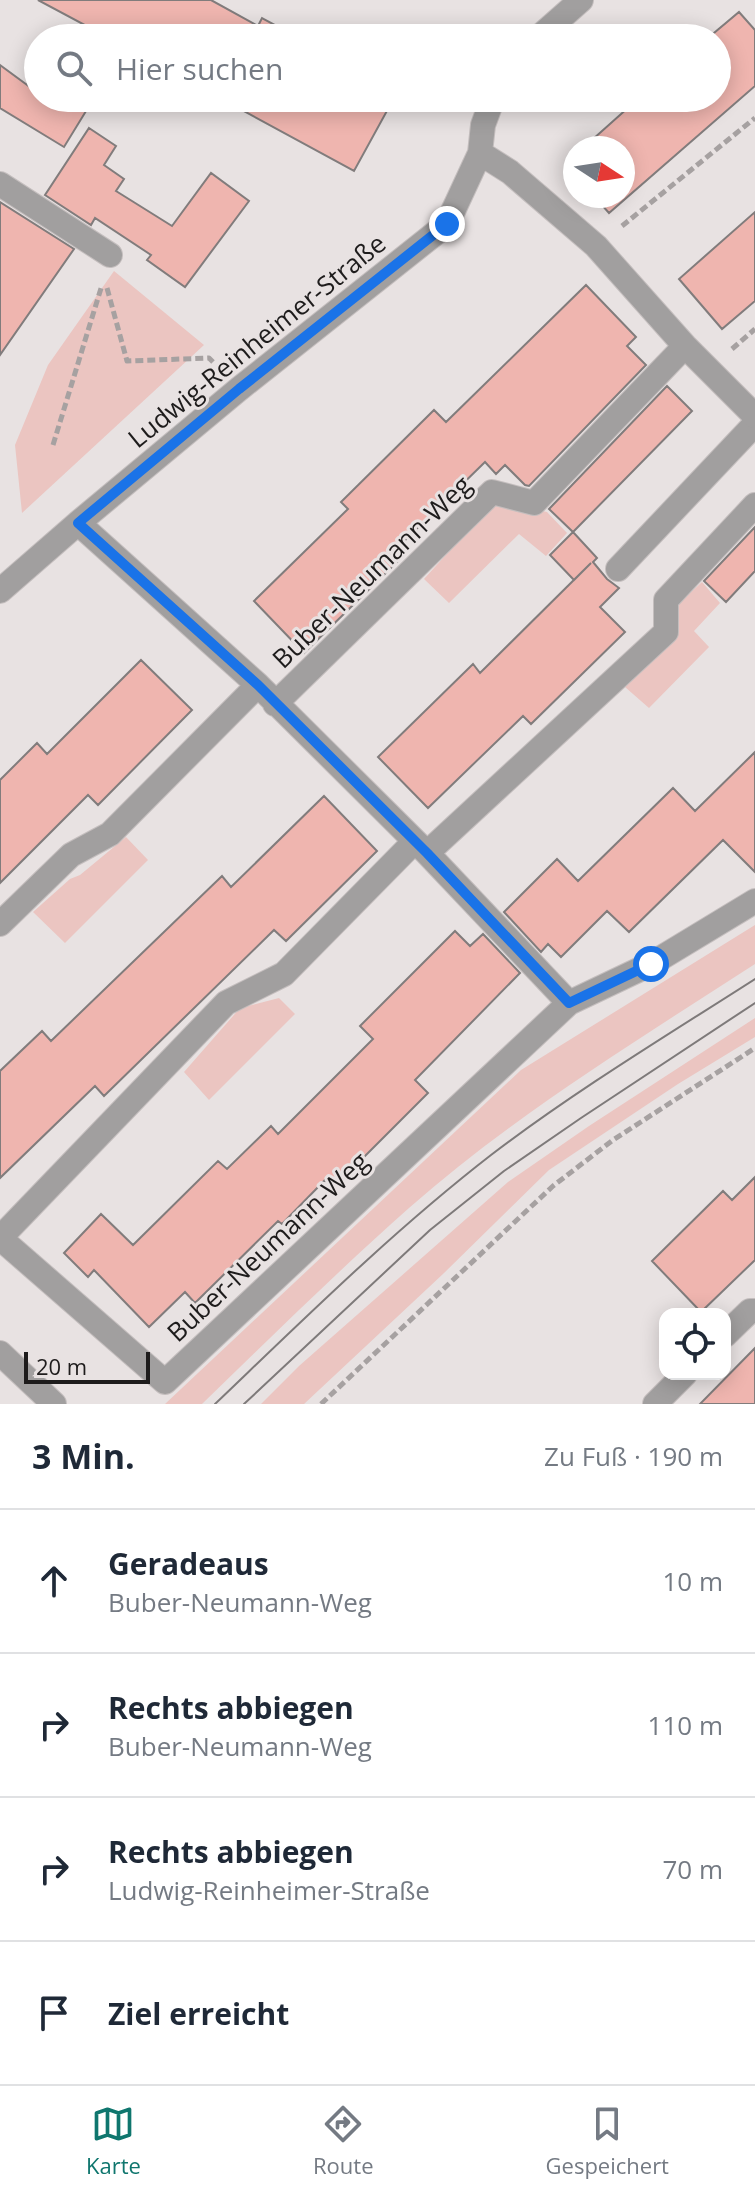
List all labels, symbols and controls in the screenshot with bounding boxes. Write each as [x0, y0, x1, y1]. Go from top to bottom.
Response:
search box [24, 24, 731, 112]
icon: search [52, 46, 96, 90]
text: Hier suchen [116, 48, 283, 89]
north arrow [563, 136, 635, 208]
route end [429, 206, 465, 242]
street label: Ludwig-Reinheimer-Straße [120, 225, 393, 456]
street label: Buber-Neumann-Weg [264, 467, 479, 676]
route start [633, 946, 669, 982]
street label: Buber-Neumann-Weg [159, 1143, 376, 1349]
map controls [659, 1308, 731, 1380]
button: locate [659, 1308, 731, 1380]
scale bar [24, 1348, 150, 1384]
text: 20 m [36, 1351, 87, 1381]
text: 3 Min. [32, 1433, 135, 1479]
text: Zu Fuß · 190 m [544, 1438, 723, 1474]
text: Geradeaus [108, 1543, 269, 1584]
icon: ahead [32, 1559, 76, 1603]
text: 10 m [662, 1563, 723, 1599]
text: Buber-Neumann-Weg [108, 1584, 372, 1620]
text: Rechts abbiegen [108, 1687, 354, 1728]
icon: right [32, 1703, 76, 1747]
text: 110 m [648, 1707, 723, 1743]
text: Buber-Neumann-Weg [108, 1728, 372, 1764]
text: Rechts abbiegen [108, 1831, 354, 1872]
icon: right [32, 1847, 76, 1891]
text: 70 m [662, 1851, 723, 1887]
text: Ludwig-Reinheimer-Straße [108, 1872, 430, 1908]
icon: arrive [32, 1991, 76, 2035]
text: Ziel erreicht [108, 1993, 289, 2034]
tab: Karte [86, 2102, 141, 2180]
tab: Route [313, 2102, 373, 2180]
tab: Gespeichert [546, 2102, 669, 2180]

